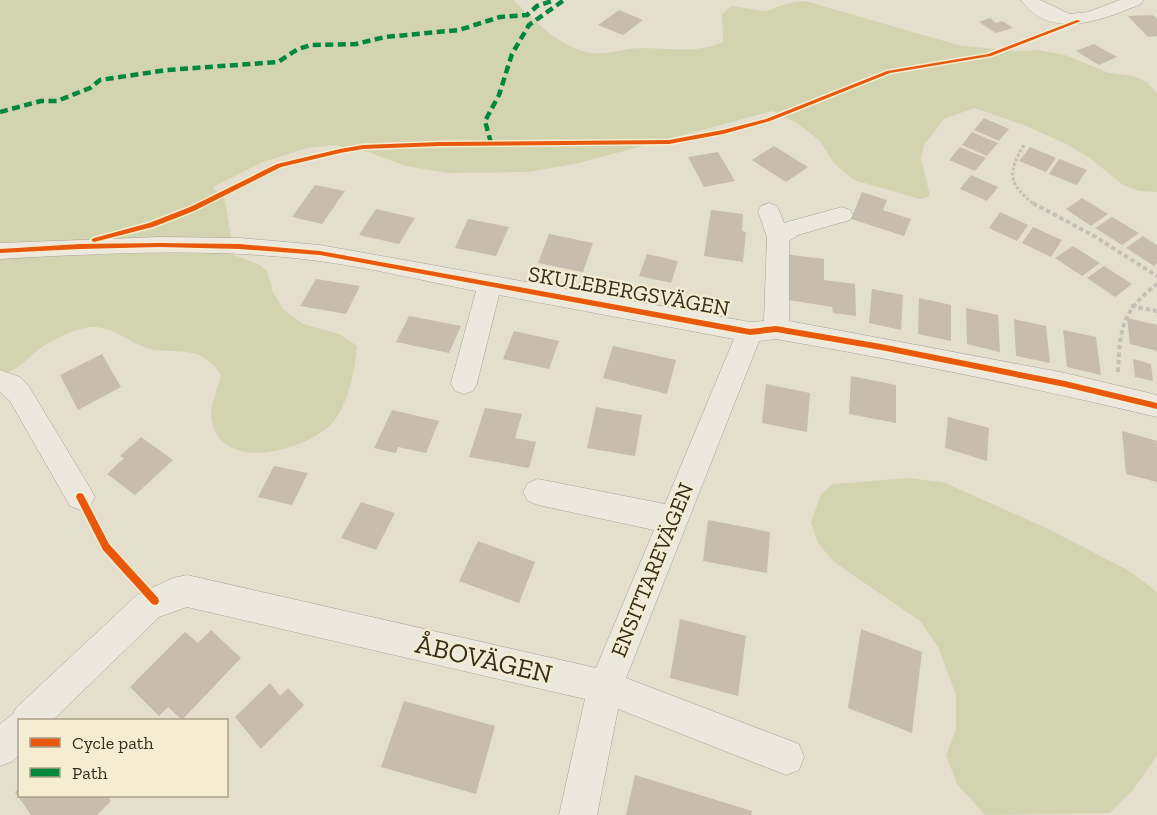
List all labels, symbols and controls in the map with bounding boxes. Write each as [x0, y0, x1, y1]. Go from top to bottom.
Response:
street label: SKULEBERGSVÄGEN [526, 260, 732, 322]
street label: ENSITTAREVÄGEN [605, 479, 699, 661]
street label: ÅBOVÄGEN [412, 628, 556, 690]
legend [18, 719, 228, 797]
text: Cycle path [72, 732, 154, 754]
text: Path [72, 762, 108, 784]

